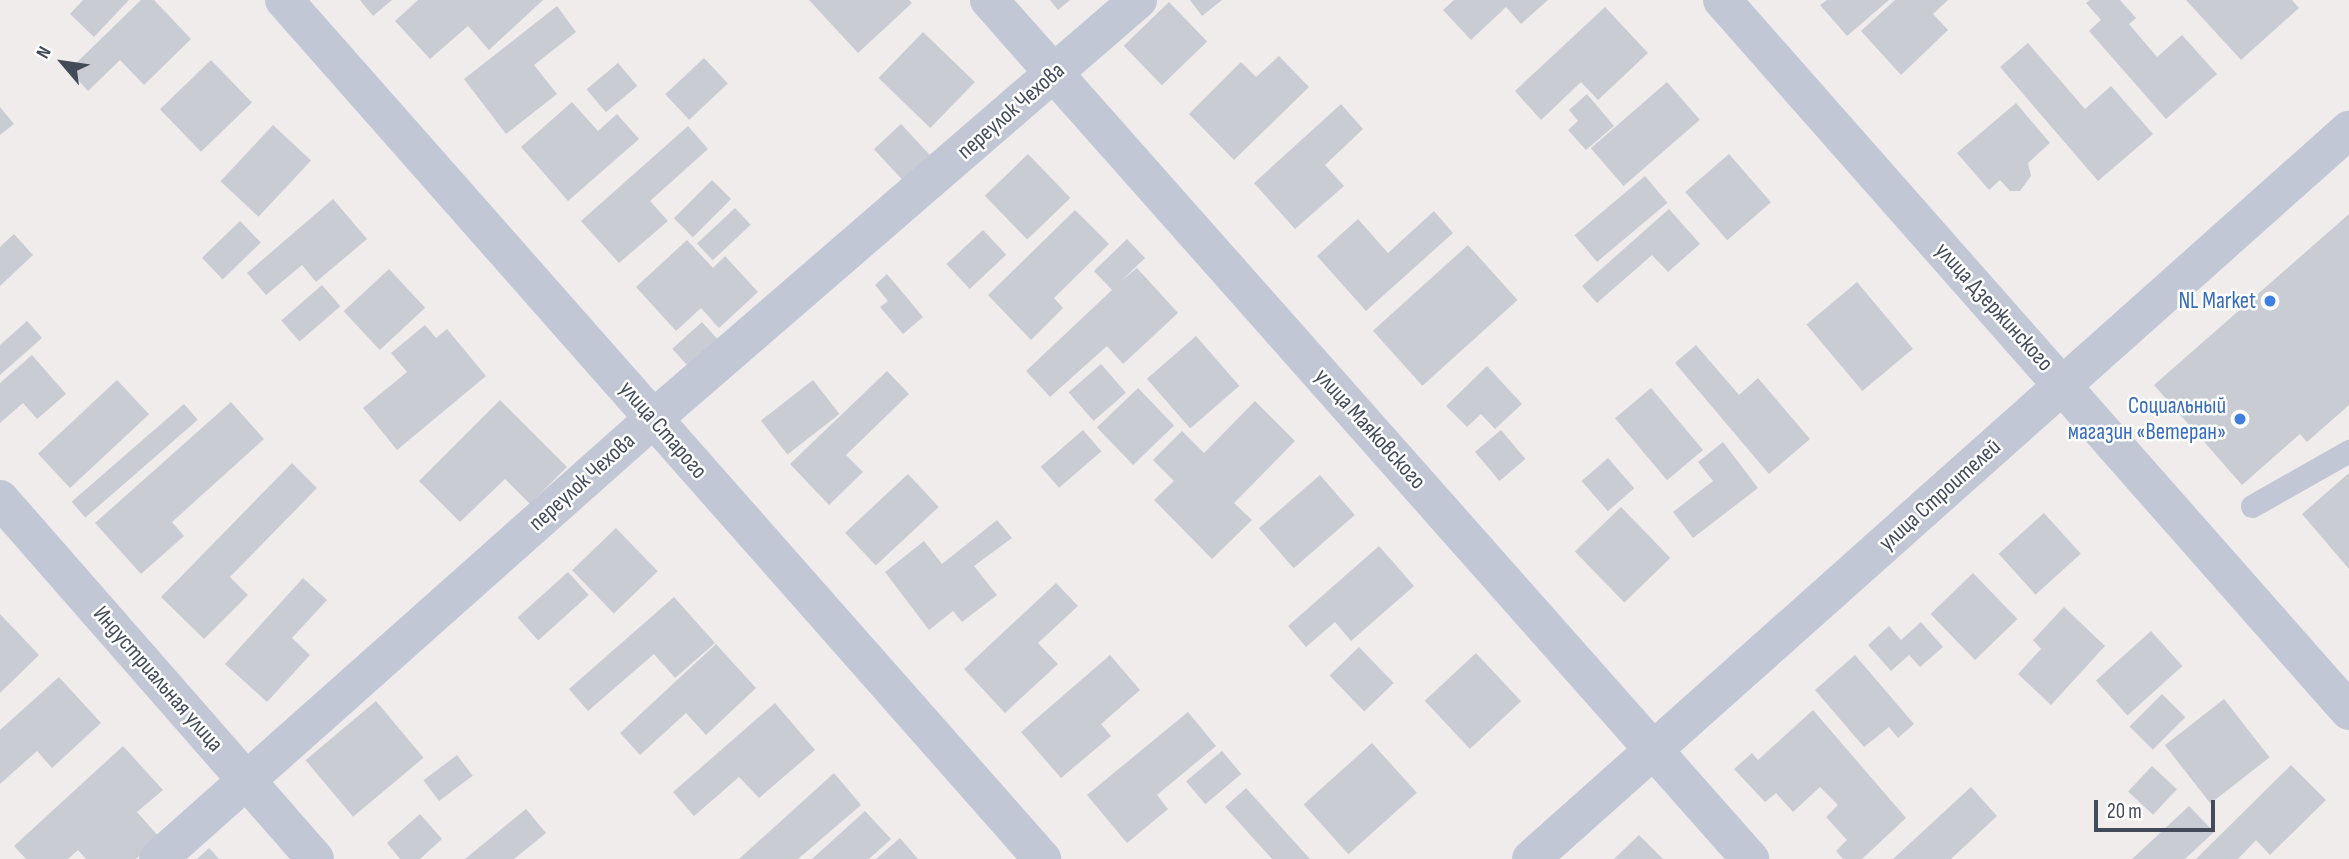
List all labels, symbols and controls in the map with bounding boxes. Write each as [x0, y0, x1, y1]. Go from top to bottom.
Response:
north arrow [28, 28, 98, 98]
text: N [32, 43, 57, 63]
street label: переулок Чехова [952, 57, 1070, 165]
street label: улица Дзержинского [1929, 237, 2059, 377]
place label: NL Market [2178, 287, 2256, 315]
marker: NL Market [2262, 293, 2278, 309]
street label: улица Маяковского [1309, 363, 1431, 495]
street label: улица Старого [613, 376, 713, 484]
place label: Социальный магазин «Ветеран» [2068, 392, 2226, 446]
marker: Социальный магазин «Ветеран» [2232, 411, 2248, 427]
street label: переулок Чехова [523, 427, 641, 537]
street label: улица Строителей [1874, 433, 2006, 557]
street label: Индустриальная улица [87, 600, 229, 758]
scale bar [2097, 786, 2218, 830]
text: 20 m [2107, 799, 2142, 824]

